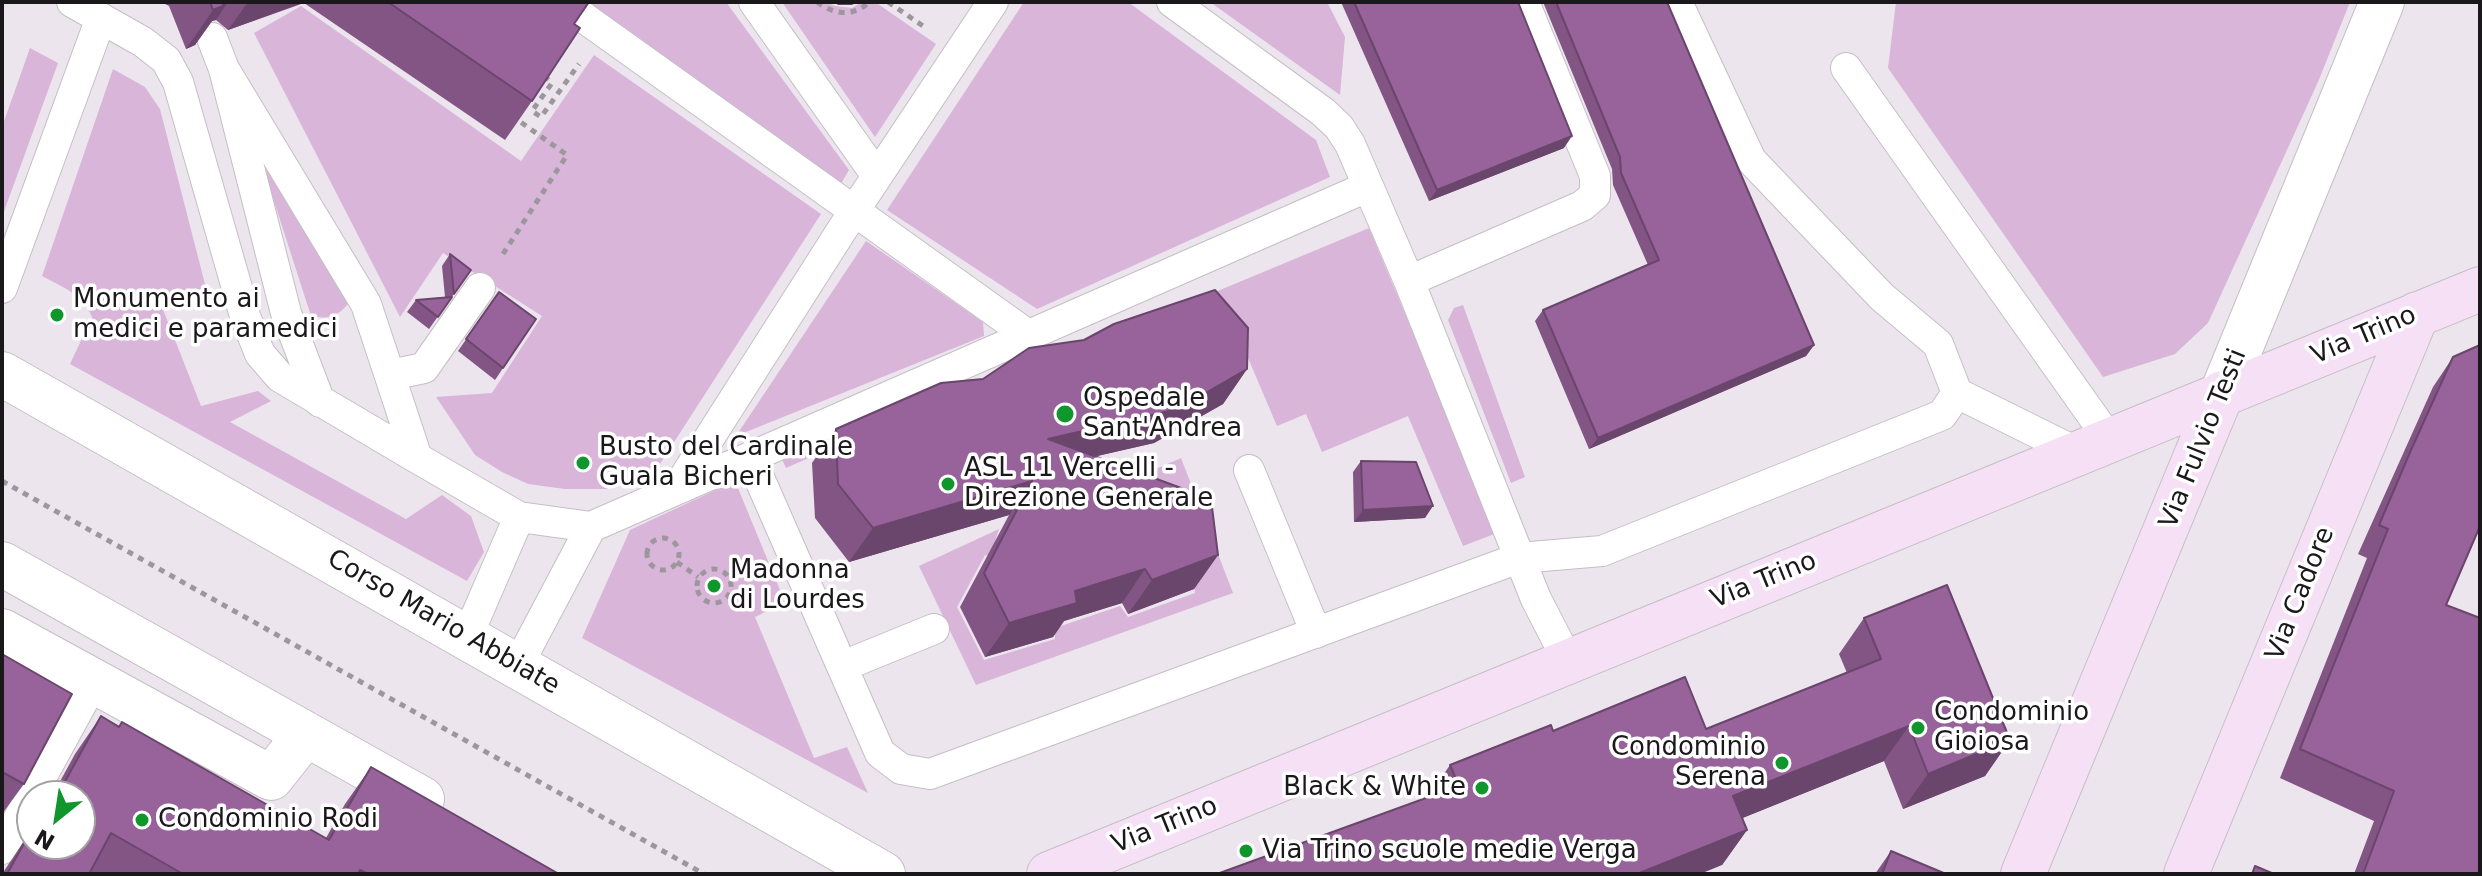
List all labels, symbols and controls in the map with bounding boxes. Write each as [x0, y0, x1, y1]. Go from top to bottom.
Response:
place label: Monumento ai medici e paramedici [73, 284, 338, 346]
street label: Via Trino [2307, 300, 2421, 372]
marker: Monumento ai medici e paramedici [48, 306, 66, 324]
street label: Via Fulvio Testi [2154, 345, 2254, 533]
place label: Ospedale Sant'Andrea [1083, 383, 1242, 444]
marker: Ospedale Sant'Andrea [1054, 403, 1076, 425]
place label: Busto del Cardinale Guala Bicheri [599, 432, 853, 494]
place label: ASL 11 Vercelli - Direzione Generale [964, 453, 1213, 514]
marker: Busto del Cardinale Guala Bicheri [574, 454, 592, 472]
marker: ASL 11 Vercelli - Direzione Generale [939, 475, 957, 493]
street label: Via Cadore [2260, 523, 2342, 665]
street label: Corso Mario Abbiate [321, 544, 565, 702]
street label: Via Trino [1707, 546, 1821, 616]
place label: Madonna di Lourdes [730, 555, 865, 616]
marker: Madonna di Lourdes [705, 577, 723, 595]
place label: Condominio Gioiosa [1934, 697, 2089, 758]
marker: Condominio Gioiosa [1909, 719, 1927, 737]
place label: Condominio Serena [1611, 732, 1766, 794]
marker: Condominio Serena [1773, 754, 1791, 772]
place label: Black & White [1283, 772, 1466, 804]
marker: Black & White [1473, 779, 1491, 797]
north arrow [16, 780, 96, 860]
street label: Via Trino [1108, 791, 1222, 861]
place label: Condominio Rodi [158, 804, 378, 836]
marker: Condominio Rodi [133, 811, 151, 829]
text: N [31, 824, 59, 855]
place label: Via Trino scuole medie Verga [1262, 835, 1637, 867]
marker: Via Trino scuole medie Verga [1237, 842, 1255, 860]

